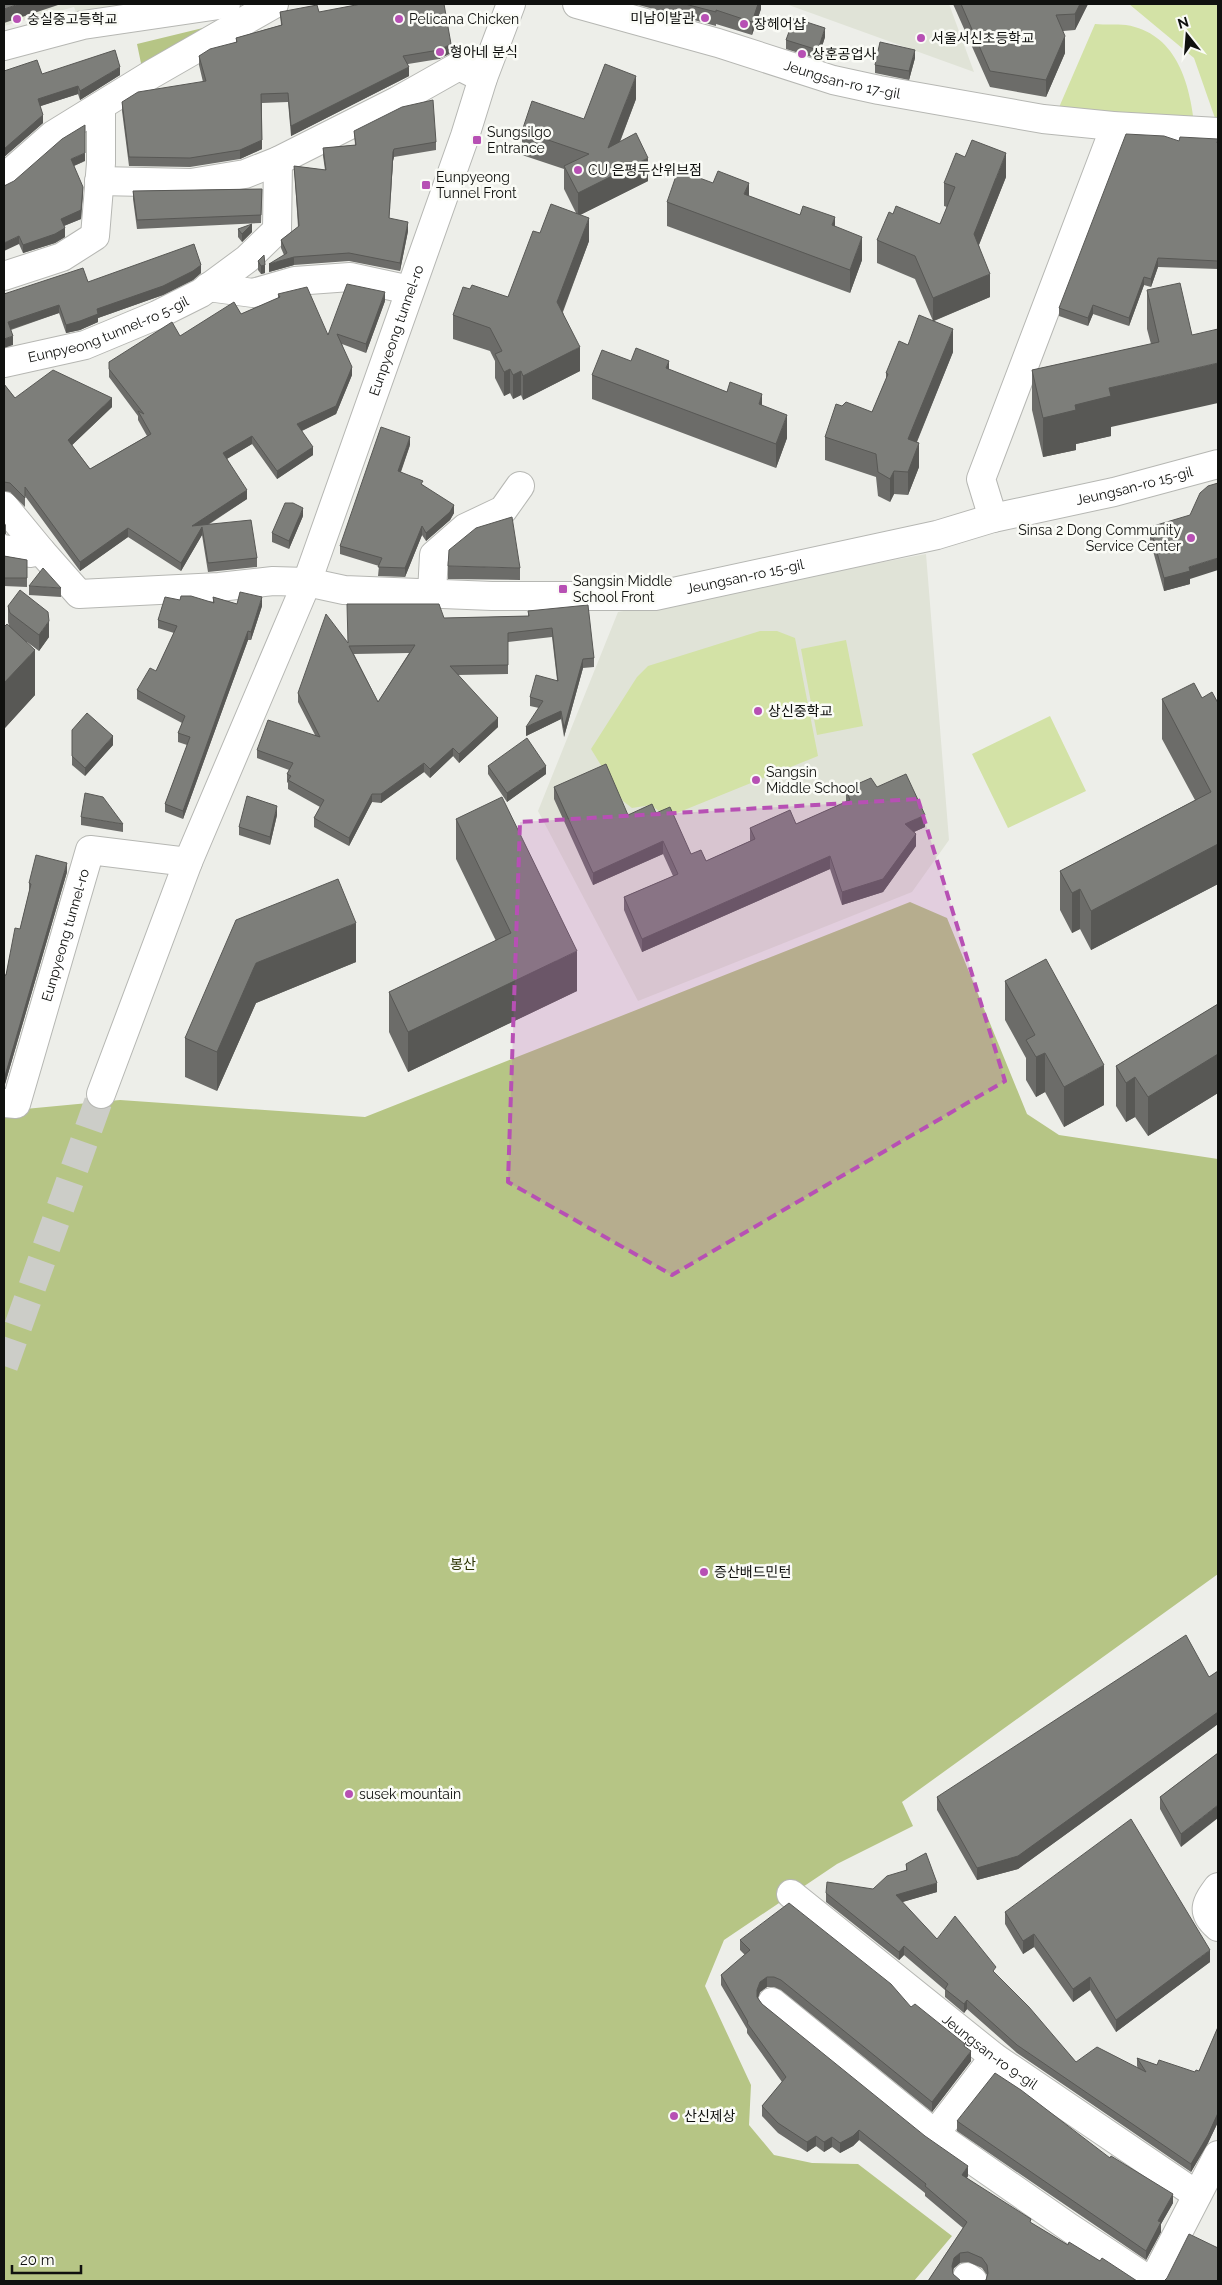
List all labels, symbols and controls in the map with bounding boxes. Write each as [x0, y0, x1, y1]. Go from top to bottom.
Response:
place label: 미남이발관 [631, 10, 695, 26]
north arrow [1162, 10, 1212, 60]
place label: 숭실중고등학교 [27, 11, 117, 27]
place label: Pelicana Chicken [409, 11, 519, 27]
marker: 미남이발관 [699, 12, 711, 24]
marker: 숭실중고등학교 [11, 13, 23, 25]
marker: Pelicana Chicken [393, 13, 405, 25]
text: N [1176, 13, 1191, 32]
place label: 장헤어샵 [754, 16, 806, 32]
marker: 장헤어샵 [738, 18, 750, 30]
place label: 서울서신초등학교 [931, 30, 1034, 46]
marker: 서울서신초등학교 [915, 32, 927, 44]
place label: 형아네 분식 [450, 44, 518, 60]
marker: 형아네 분식 [434, 46, 446, 58]
place label: 상훈공업사 [812, 46, 877, 62]
marker: 상훈공업사 [796, 48, 808, 60]
street label: Jeungsan-ro 17-gil [782, 57, 902, 102]
place label: Sungsilgo Entrance [487, 124, 551, 156]
marker: Sungsilgo Entrance [471, 134, 483, 146]
place label: CU 은평두산위브점 [588, 162, 702, 178]
marker: CU 은평두산위브점 [572, 164, 584, 176]
place label: Eunpyeong Tunnel Front [436, 169, 517, 201]
marker: Eunpyeong Tunnel Front [420, 179, 432, 191]
street label: Eunpyeong tunnel-ro [366, 263, 427, 398]
street label: Eunpyeong tunnel-ro 5-gil [27, 292, 191, 365]
street label: Jeungsan-ro 15-gil [1074, 463, 1195, 508]
place label: Sinsa 2 Dong Community Service Center [1018, 522, 1181, 554]
marker: Sinsa 2 Dong Community Service Center [1185, 532, 1197, 544]
street label: Jeungsan-ro 15-gil [685, 556, 806, 597]
place label: Sangsin Middle School Front [573, 573, 672, 605]
marker: Sangsin Middle School Front [557, 583, 569, 595]
place label: 상신중학교 [768, 703, 833, 719]
marker: 상신중학교 [752, 705, 764, 717]
place label: Sangsin Middle School [766, 764, 859, 796]
marker: Sangsin Middle School [750, 774, 762, 786]
street label: Eunpyeong tunnel-ro [38, 867, 92, 1003]
park label: 봉산 [450, 1556, 476, 1572]
place label: 증산배드민턴 [714, 1564, 791, 1580]
marker: 증산배드민턴 [698, 1566, 710, 1578]
place label: susek mountain [359, 1786, 461, 1802]
marker: susek mountain [343, 1788, 355, 1800]
street label: Jeungsan-ro 9-gil [939, 2011, 1041, 2092]
place label: 산신제상 [684, 2108, 736, 2124]
marker: 산신제상 [668, 2110, 680, 2122]
scale bar [12, 2242, 81, 2274]
text: 20 m [20, 2251, 55, 2269]

